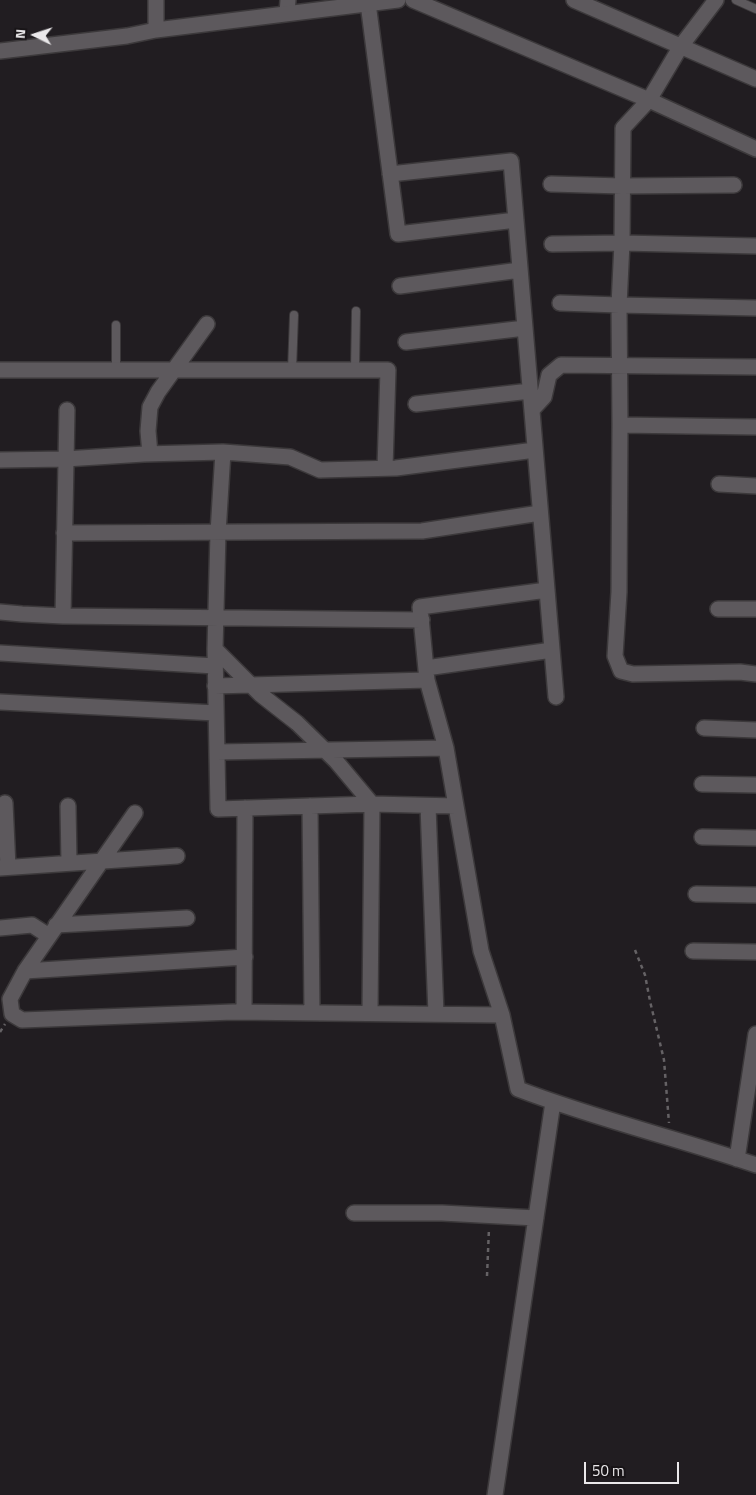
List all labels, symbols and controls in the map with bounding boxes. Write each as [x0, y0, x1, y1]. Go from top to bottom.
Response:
north arrow [10, 10, 60, 60]
text: N [9, 28, 30, 39]
scale bar [586, 1452, 681, 1484]
text: 50 m [592, 1459, 625, 1482]

